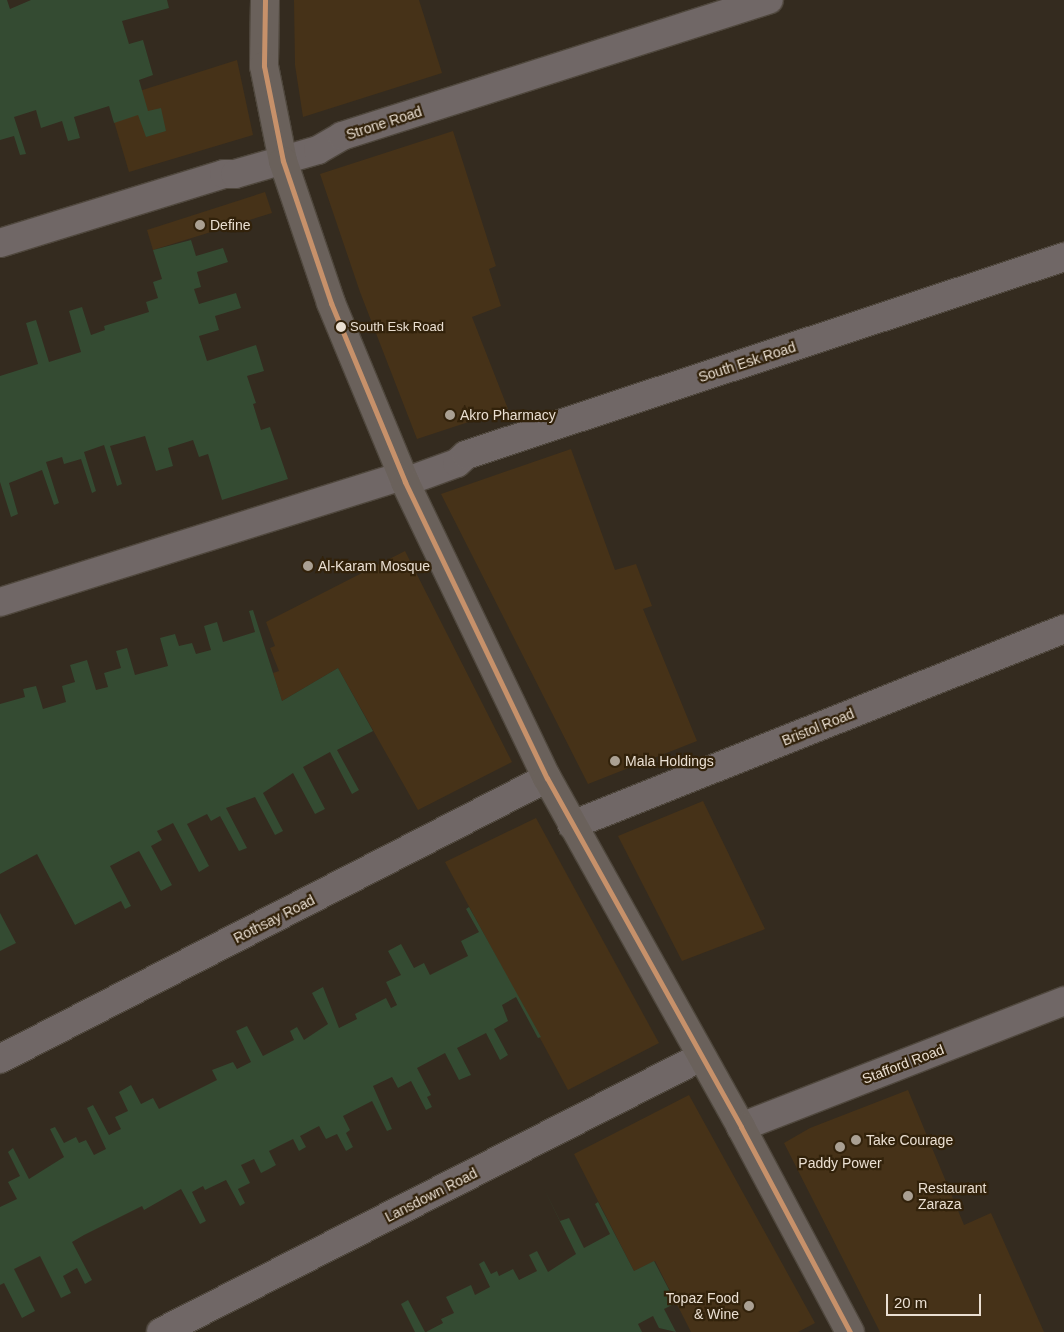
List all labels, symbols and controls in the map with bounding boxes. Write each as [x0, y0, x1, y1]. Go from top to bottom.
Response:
street label: Strone Road [344, 103, 424, 143]
place label: Define [210, 217, 250, 233]
marker: Define [194, 219, 206, 231]
place label: South Esk Road [350, 319, 444, 335]
marker: South Esk Road [336, 322, 346, 332]
street label: South Esk Road [696, 338, 798, 386]
place label: Akro Pharmacy [460, 407, 556, 423]
marker: Akro Pharmacy [444, 409, 456, 421]
place label: Al-Karam Mosque [318, 558, 430, 574]
marker: Al-Karam Mosque [302, 560, 314, 572]
street label: Bristol Road [780, 705, 856, 749]
place label: Mala Holdings [625, 753, 714, 769]
marker: Mala Holdings [609, 755, 621, 767]
street label: Rothsay Road [231, 891, 317, 947]
street label: Stafford Road [860, 1041, 946, 1087]
place label: Take Courage [866, 1132, 953, 1148]
marker: Take Courage [850, 1134, 862, 1146]
marker: Paddy Power [834, 1141, 846, 1153]
place label: Paddy Power [798, 1155, 882, 1171]
street label: Lansdown Road [382, 1165, 480, 1225]
place label: Restaurant Zaraza [918, 1180, 986, 1212]
marker: Restaurant Zaraza [902, 1190, 914, 1202]
scale bar [889, 1284, 984, 1316]
place label: Topaz Food & Wine [666, 1290, 739, 1322]
text: 20 m [894, 1294, 927, 1311]
marker: Topaz Food & Wine [743, 1300, 755, 1312]

